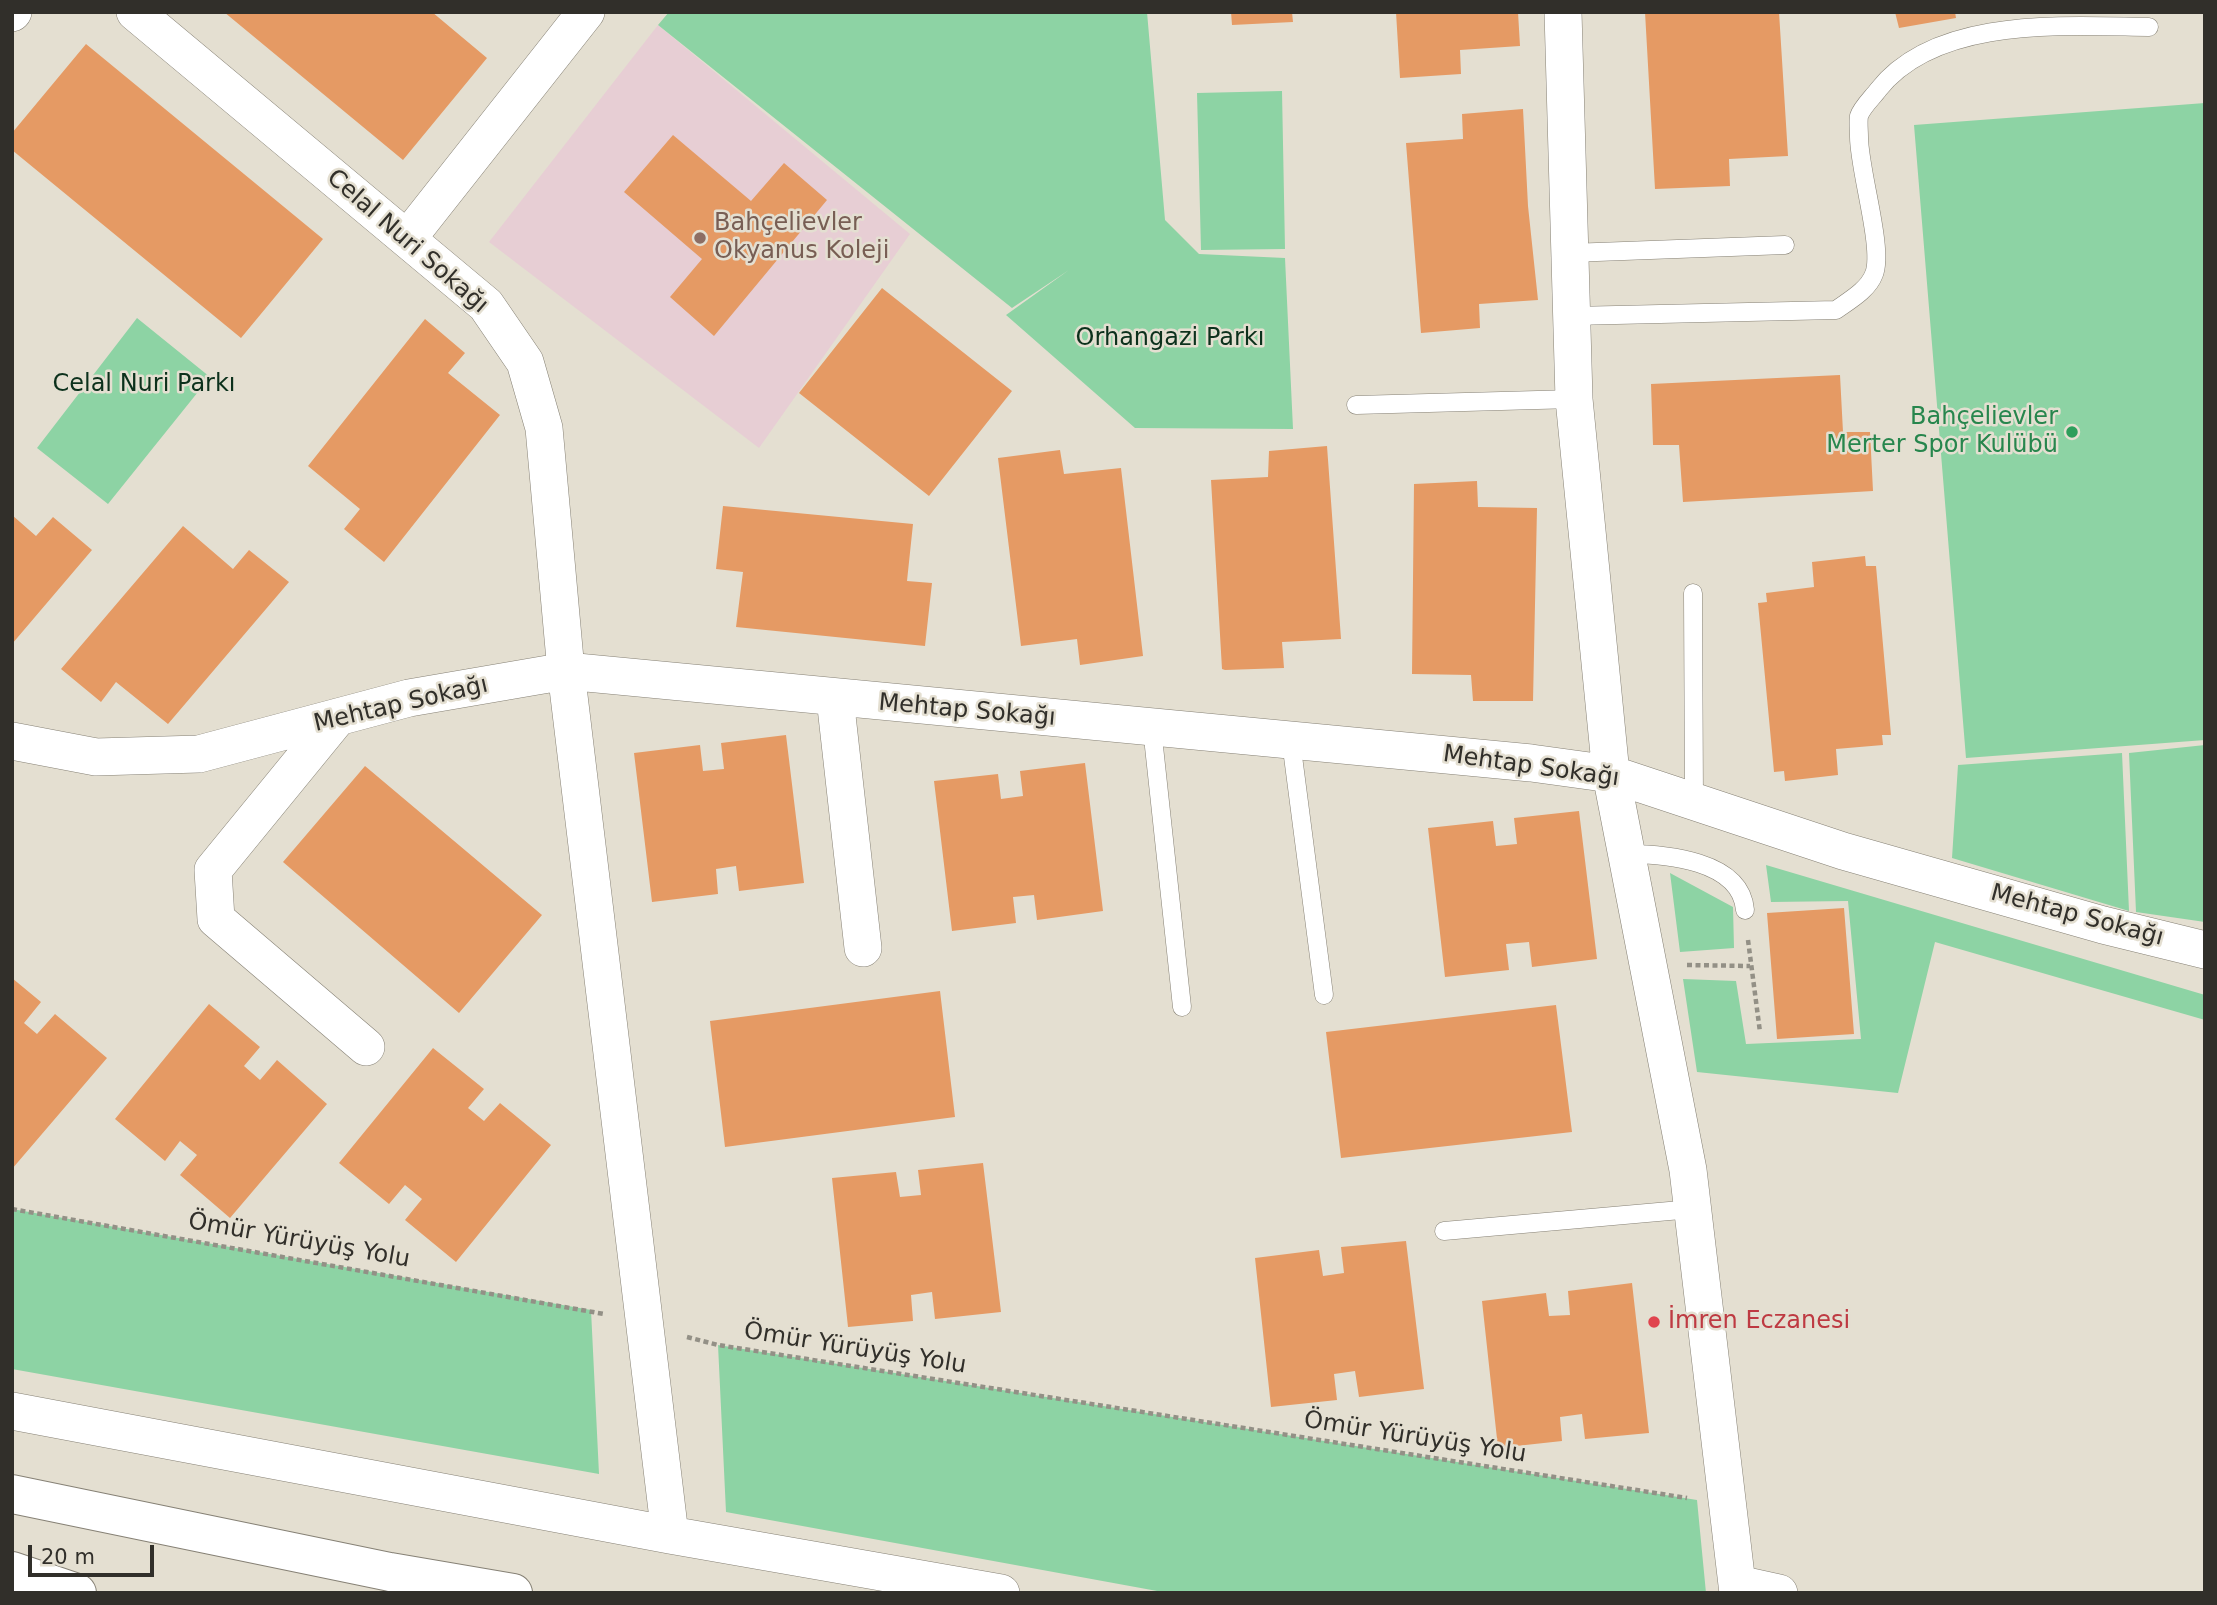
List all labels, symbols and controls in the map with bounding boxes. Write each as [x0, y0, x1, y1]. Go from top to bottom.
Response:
street label: Celal Nuri Sokağı [320, 164, 494, 320]
place label: Bahçelievler Okyanus Koleji [714, 210, 889, 266]
marker: Bahçelievler Okyanus Koleji [692, 230, 708, 246]
park label: Orhangazi Parkı [1076, 325, 1264, 353]
park label: Celal Nuri Parkı [52, 371, 236, 399]
place label: Bahçelievler Merter Spor Kulübü [1826, 404, 2058, 460]
marker: Bahçelievler Merter Spor Kulübü [2064, 424, 2080, 440]
street label: Mehtap Sokağı [311, 671, 491, 739]
street label: Mehtap Sokağı [877, 689, 1057, 733]
street label: Mehtap Sokağı [1441, 740, 1621, 794]
street label: Mehtap Sokağı [1987, 879, 2167, 953]
street label: Ömür Yürüyüş Yolu [186, 1207, 412, 1275]
place label: İmren Eczanesi [1668, 1308, 1850, 1336]
marker: İmren Eczanesi [1646, 1314, 1662, 1330]
street label: Ömür Yürüyüş Yolu [742, 1317, 968, 1381]
street label: Ömür Yürüyüş Yolu [1302, 1406, 1528, 1470]
scale bar [32, 1532, 158, 1576]
text: 20 m [41, 1545, 95, 1569]

